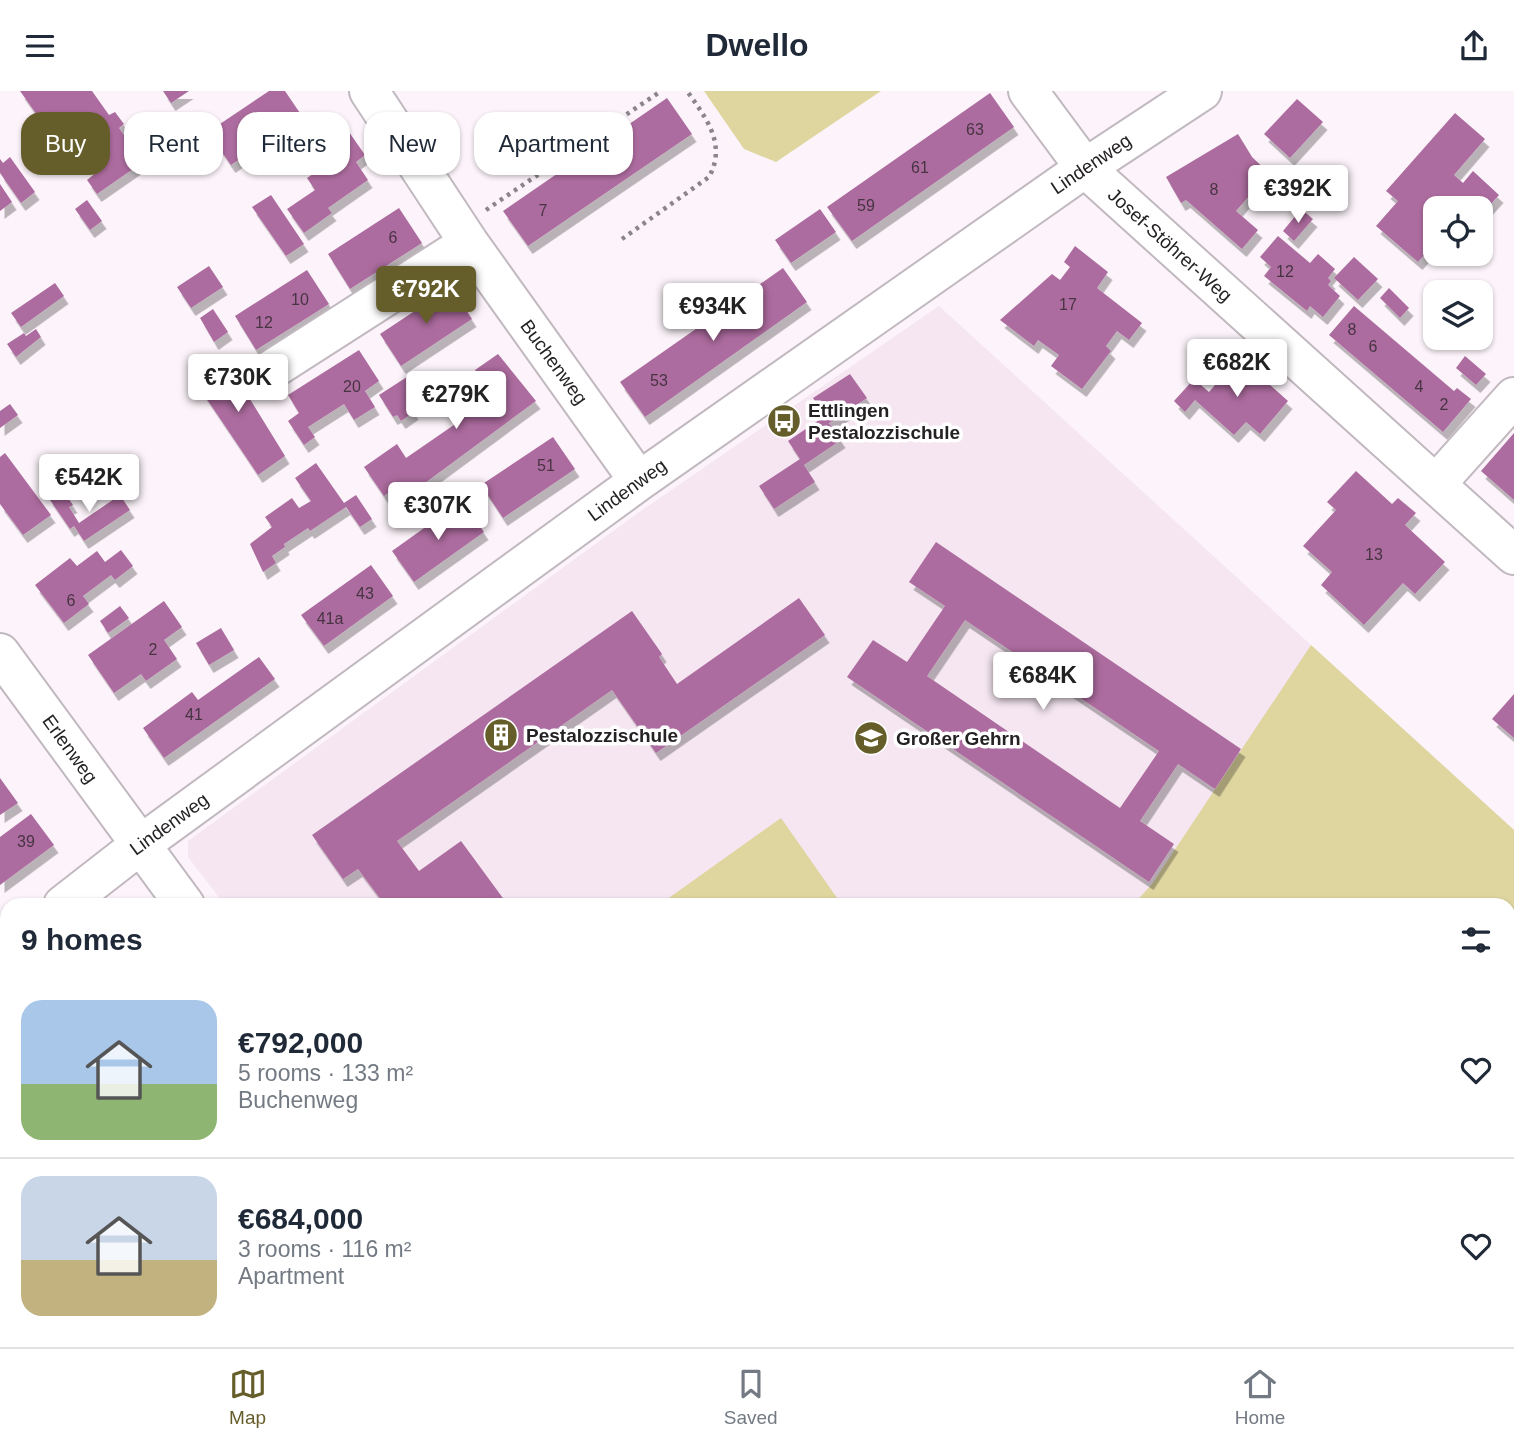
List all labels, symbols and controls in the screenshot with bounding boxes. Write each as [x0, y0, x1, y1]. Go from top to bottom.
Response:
icon: menu [21, 27, 59, 65]
text: Dwello [705, 27, 809, 63]
icon: share [1455, 27, 1493, 65]
chip: Buy [21, 112, 110, 175]
chip: Rent [124, 112, 223, 175]
chip: Filters [237, 112, 350, 175]
chip: New [364, 112, 460, 175]
chip: Apartment [474, 112, 633, 175]
house number: 63 [966, 121, 984, 138]
street label: Lindenweg [1047, 130, 1135, 198]
house number: 61 [911, 159, 929, 176]
pin: €392K [1249, 165, 1347, 225]
text: €392K [1264, 175, 1332, 201]
house number: 8 [1210, 181, 1219, 198]
street label: Josef-Stöhrer-Weg [1104, 184, 1236, 306]
map controls [1423, 196, 1493, 350]
button: locate [1423, 196, 1493, 266]
house number: 59 [857, 197, 875, 214]
house number: 7 [539, 202, 548, 219]
house number: 6 [389, 229, 398, 246]
house number: 12 [1276, 263, 1294, 280]
pin: €792K [377, 267, 475, 326]
text: €792K [392, 276, 460, 302]
button: layers [1423, 280, 1493, 350]
pin: €934K [664, 283, 762, 343]
house number: 10 [291, 291, 309, 308]
text: €934K [679, 293, 747, 319]
house number: 17 [1059, 296, 1077, 313]
house number: 12 [255, 314, 273, 331]
street label: Buchenweg [516, 316, 592, 408]
house number: 8 [1348, 321, 1357, 338]
house number: 6 [1369, 338, 1378, 355]
pin: €682K [1188, 339, 1286, 399]
text: €682K [1203, 349, 1271, 375]
pin: €730K [189, 355, 287, 414]
text: €730K [204, 364, 272, 390]
pin: €279K [407, 371, 505, 431]
house number: 53 [650, 372, 668, 389]
house number: 20 [343, 378, 361, 395]
house number: 4 [1415, 378, 1424, 395]
text: €279K [422, 381, 490, 407]
house number: 2 [1440, 396, 1449, 413]
place label: Ettlingen Pestalozzischule [808, 400, 960, 443]
bus stop icon: Ettlingen Pestalozzischule [765, 402, 803, 440]
street label: Lindenweg [584, 454, 670, 526]
pin: €542K [40, 455, 138, 514]
house number: 51 [537, 457, 555, 474]
text: €542K [55, 464, 123, 490]
pin: €307K [389, 483, 487, 542]
text: €307K [404, 492, 472, 518]
house number: 13 [1365, 546, 1383, 563]
house number: 43 [356, 585, 374, 602]
house number: 6 [67, 592, 76, 609]
house number: 41a [317, 610, 343, 627]
house number: 2 [149, 641, 158, 658]
pin: €684K [994, 653, 1092, 712]
text: €684K [1009, 662, 1077, 688]
house number: 41 [185, 706, 203, 723]
street label: Erlenweg [38, 711, 102, 787]
building icon: Pestalozzischule [482, 716, 520, 754]
school or university icon: Großer Gehrn [852, 719, 890, 757]
place label: Pestalozzischule [526, 725, 678, 746]
place label: Großer Gehrn [896, 728, 1021, 749]
street label: Lindenweg [126, 788, 212, 860]
house number: 39 [17, 833, 35, 850]
icon: filters [1457, 921, 1495, 959]
text: 9 homes [21, 923, 143, 956]
text: €792,000 [238, 1026, 363, 1059]
icon: home [77, 1028, 161, 1112]
icon: heart [1457, 1051, 1495, 1089]
text: 5 rooms · 133 m² [238, 1060, 413, 1086]
text: Buchenweg [238, 1087, 358, 1113]
text: €684,000 [238, 1202, 363, 1235]
icon: home [77, 1204, 161, 1288]
icon: heart [1457, 1227, 1495, 1265]
text: 3 rooms · 116 m² [238, 1236, 411, 1262]
text: Apartment [238, 1263, 344, 1289]
tab: Map [229, 1365, 267, 1429]
tab: Saved [724, 1365, 778, 1429]
tab: Home [1235, 1365, 1285, 1429]

